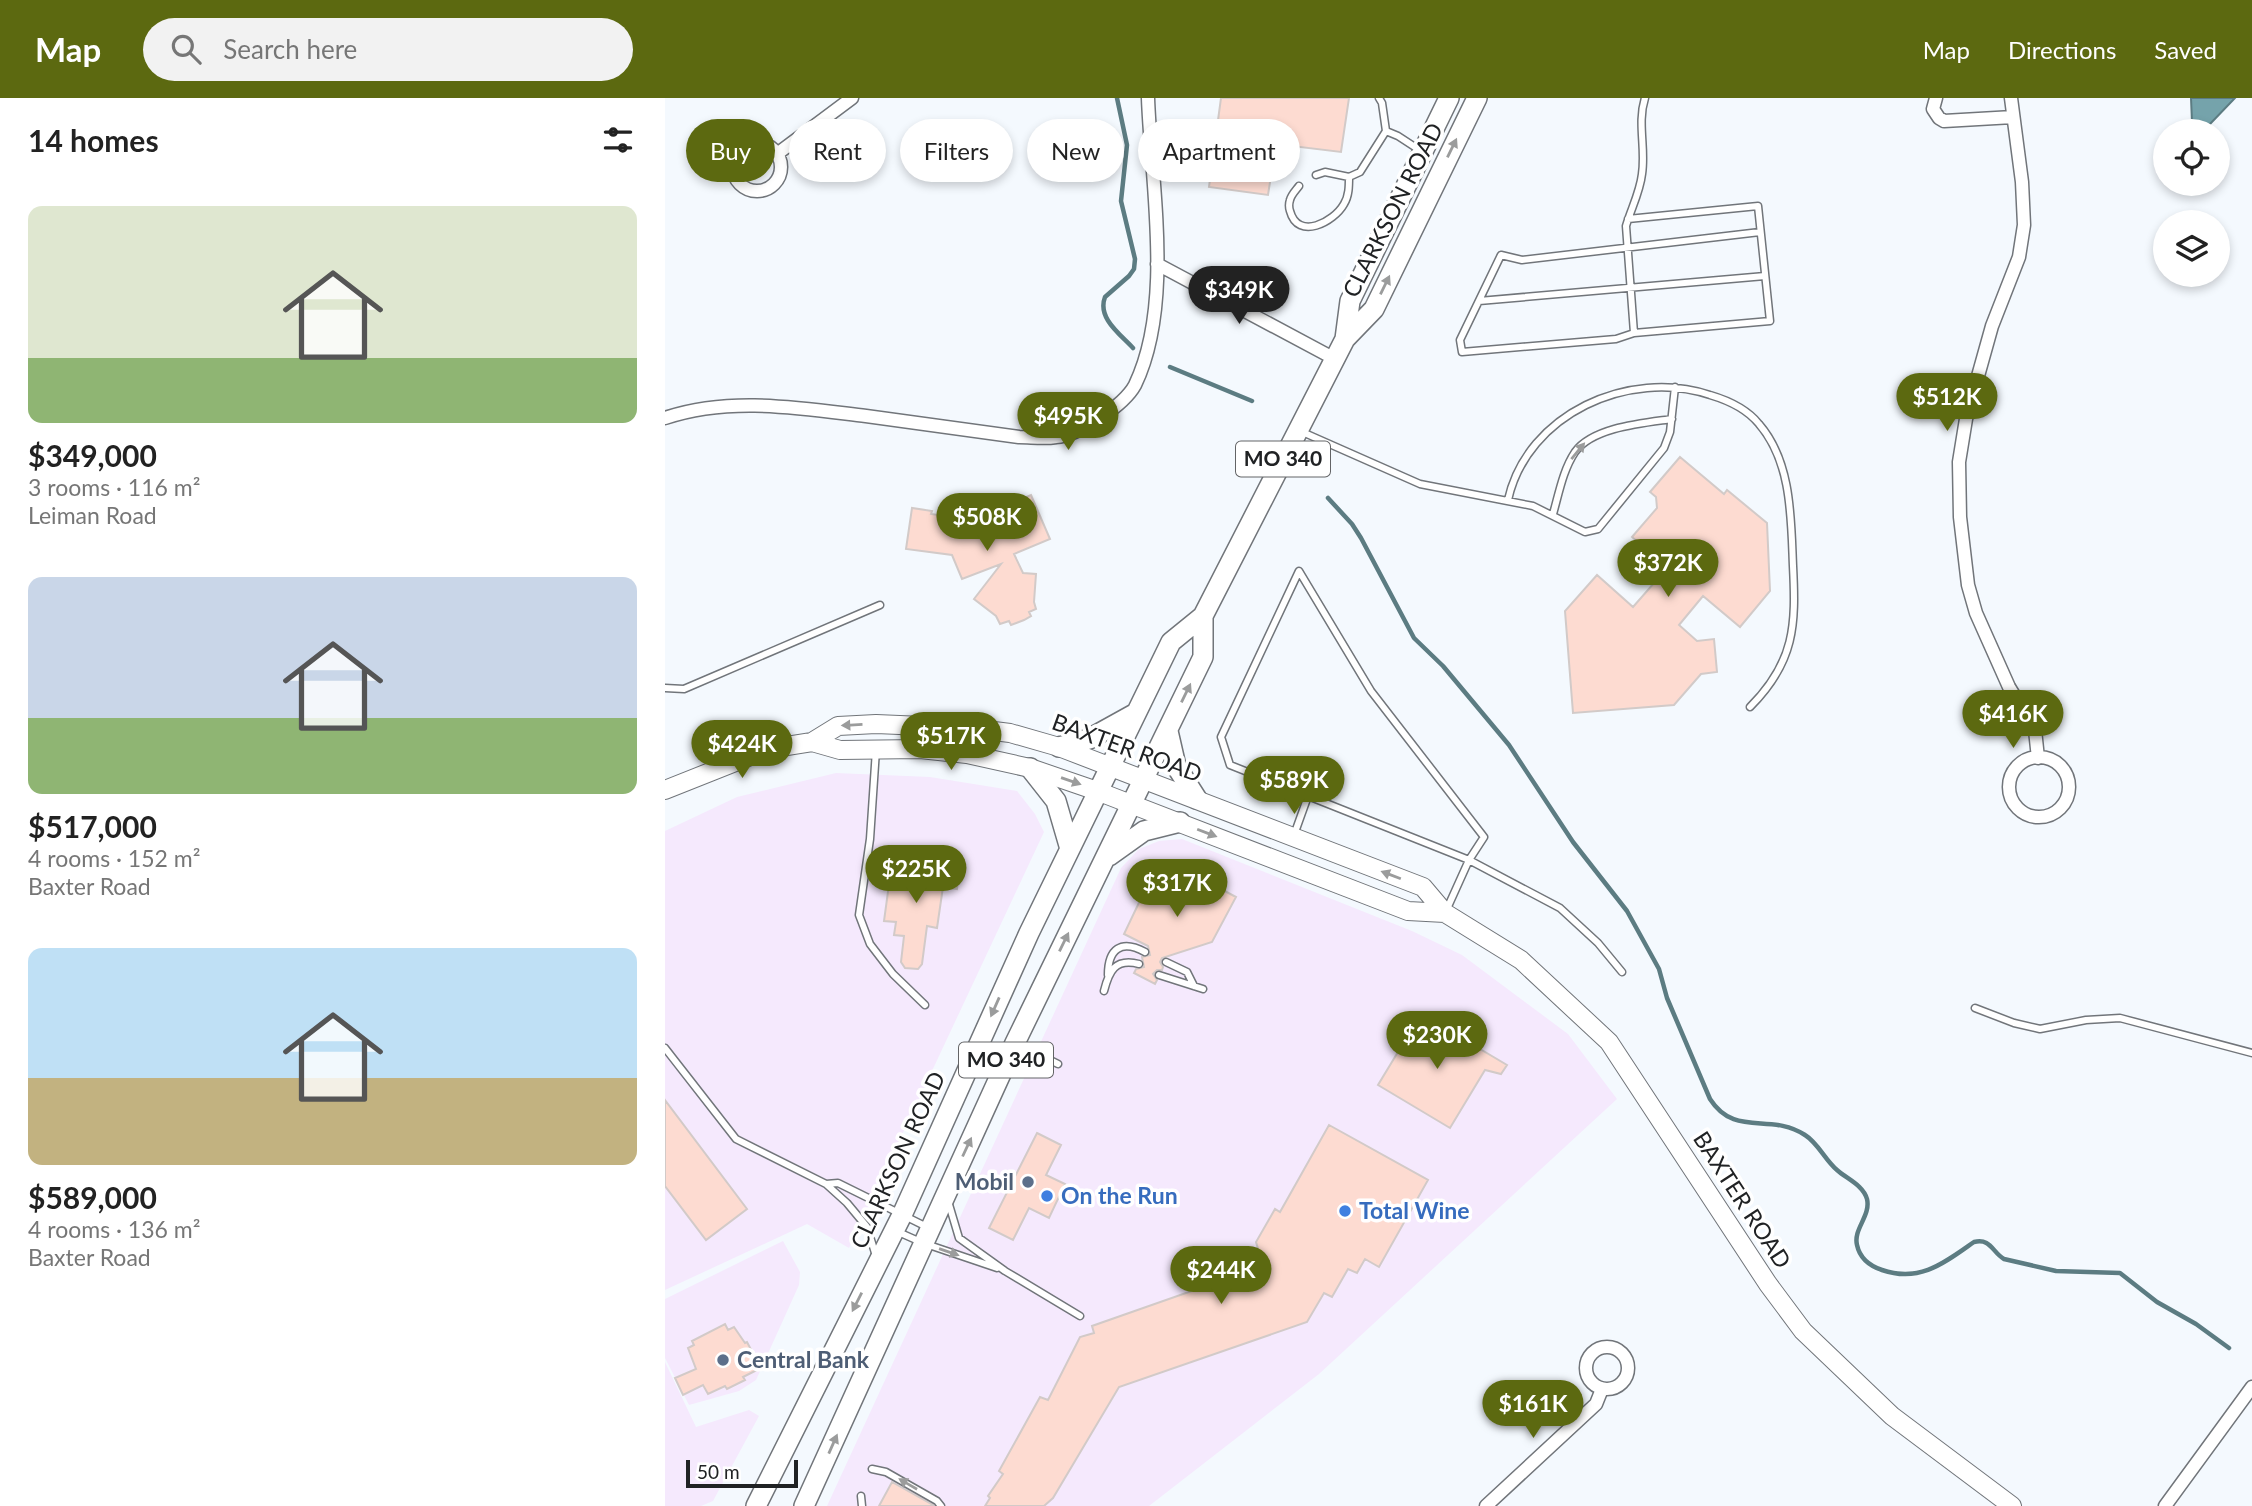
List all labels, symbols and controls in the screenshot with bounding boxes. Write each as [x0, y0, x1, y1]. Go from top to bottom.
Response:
search box [143, 18, 633, 81]
text: Map [35, 29, 101, 69]
icon: search [167, 30, 205, 68]
text: Search here [223, 33, 357, 65]
text: Map [1923, 35, 1970, 64]
text: Directions [2008, 35, 2116, 64]
text: Saved [2154, 35, 2217, 64]
street label: CLARKSON ROAD [1336, 118, 1448, 301]
chip: Buy [686, 119, 775, 182]
chip: Rent [789, 119, 886, 182]
chip: Filters [900, 119, 1013, 182]
chip: New [1027, 119, 1124, 182]
chip: Apartment [1138, 119, 1300, 182]
map controls [2153, 119, 2230, 287]
button: locate [2153, 119, 2230, 196]
icon: filters [599, 121, 637, 159]
text: 14 homes [28, 122, 159, 158]
one-way arrow [1446, 138, 1458, 158]
button: layers [2153, 210, 2230, 287]
icon: home [270, 252, 396, 378]
pin: $349K [1190, 266, 1288, 326]
text: $349K [1204, 275, 1274, 303]
one-way arrow [1380, 275, 1391, 295]
pin: $512K [1898, 374, 1996, 433]
text: $512K [1912, 382, 1982, 410]
pin: $495K [1019, 392, 1117, 452]
text: $495K [1033, 401, 1103, 429]
text: $349,000 [28, 437, 157, 473]
road number: MO 340 [1236, 442, 1330, 476]
one-way arrow [1570, 443, 1585, 461]
text: 3 rooms · 116 m² [28, 473, 200, 501]
pin: $508K [938, 494, 1036, 553]
text: Leiman Road [28, 501, 157, 529]
text: $508K [952, 502, 1022, 530]
pin: $372K [1619, 540, 1717, 599]
text: $372K [1633, 548, 1703, 576]
icon: home [270, 623, 396, 749]
one-way arrow [1180, 683, 1191, 704]
pin: $416K [1964, 690, 2062, 750]
text: $416K [1978, 699, 2048, 727]
street label: BAXTER ROAD [1049, 707, 1206, 787]
pin: $517K [902, 712, 1000, 772]
pin: $424K [693, 720, 791, 780]
one-way arrow [841, 720, 863, 731]
text: $517K [916, 721, 986, 749]
text: $424K [707, 729, 777, 757]
pin: $589K [1245, 756, 1343, 816]
text: $589K [1259, 765, 1329, 793]
one-way arrow [1061, 776, 1082, 787]
text: $517,000 [28, 808, 157, 844]
one-way arrow [1196, 827, 1217, 838]
text: 4 rooms · 152 m² [28, 844, 200, 872]
pin: $225K [867, 846, 965, 905]
text: $225K [881, 854, 951, 882]
pin: $317K [1128, 860, 1226, 919]
text: $317K [1142, 868, 1212, 896]
one-way arrow [1381, 869, 1402, 880]
text: Baxter Road [28, 872, 151, 900]
one-way arrow [1058, 932, 1069, 952]
icon: home [270, 994, 396, 1120]
one-way arrow [989, 997, 1000, 1018]
pin: $230K [1388, 1012, 1486, 1071]
text: $230K [1402, 1020, 1472, 1048]
road number: MO 340 [959, 1042, 1053, 1077]
street label: CLARKSON ROAD [844, 1067, 950, 1253]
street label: BAXTER ROAD [1688, 1126, 1797, 1273]
one-way arrow [961, 1137, 972, 1158]
place label: Mobil [955, 1167, 1014, 1195]
marker: Mobil [1020, 1174, 1036, 1190]
text: $589,000 [28, 1179, 157, 1215]
place label: On the Run [1061, 1181, 1178, 1209]
marker: On the Run [1039, 1188, 1055, 1204]
place label: Total Wine [1359, 1196, 1470, 1224]
marker: Total Wine [1337, 1203, 1353, 1219]
text: 4 rooms · 136 m² [28, 1215, 200, 1243]
text: Baxter Road [28, 1243, 151, 1271]
pin: $244K [1172, 1246, 1270, 1306]
one-way arrow [939, 1247, 960, 1258]
text: $244K [1186, 1255, 1256, 1283]
one-way arrow [852, 1292, 863, 1312]
place label: Central Bank [737, 1345, 870, 1373]
marker: Central Bank [715, 1352, 731, 1368]
pin: $161K [1484, 1380, 1582, 1440]
text: $161K [1498, 1389, 1568, 1417]
one-way arrow [827, 1434, 839, 1454]
scale bar [686, 1457, 798, 1489]
text: 50 m [697, 1460, 740, 1483]
one-way arrow [898, 1478, 917, 1491]

